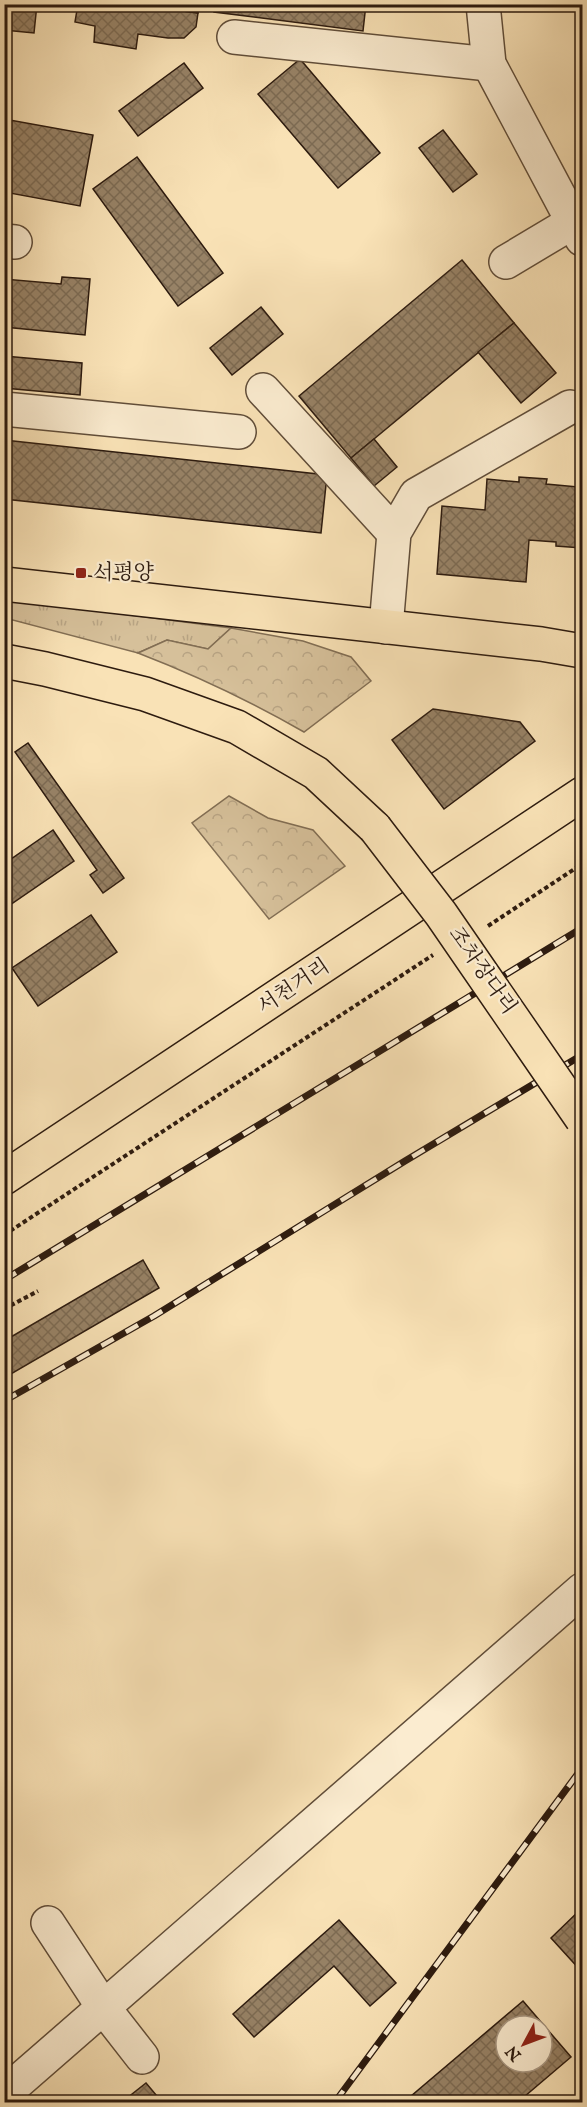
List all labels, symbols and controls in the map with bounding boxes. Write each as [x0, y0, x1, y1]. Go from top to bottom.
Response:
place label: 서평양 [93, 560, 155, 587]
marker: 서평양 [74, 566, 88, 580]
street label: 조차장다리 [442, 922, 522, 1020]
street label: 서천거리 [253, 953, 335, 1021]
north arrow [494, 2014, 554, 2074]
text: N [502, 2041, 527, 2065]

